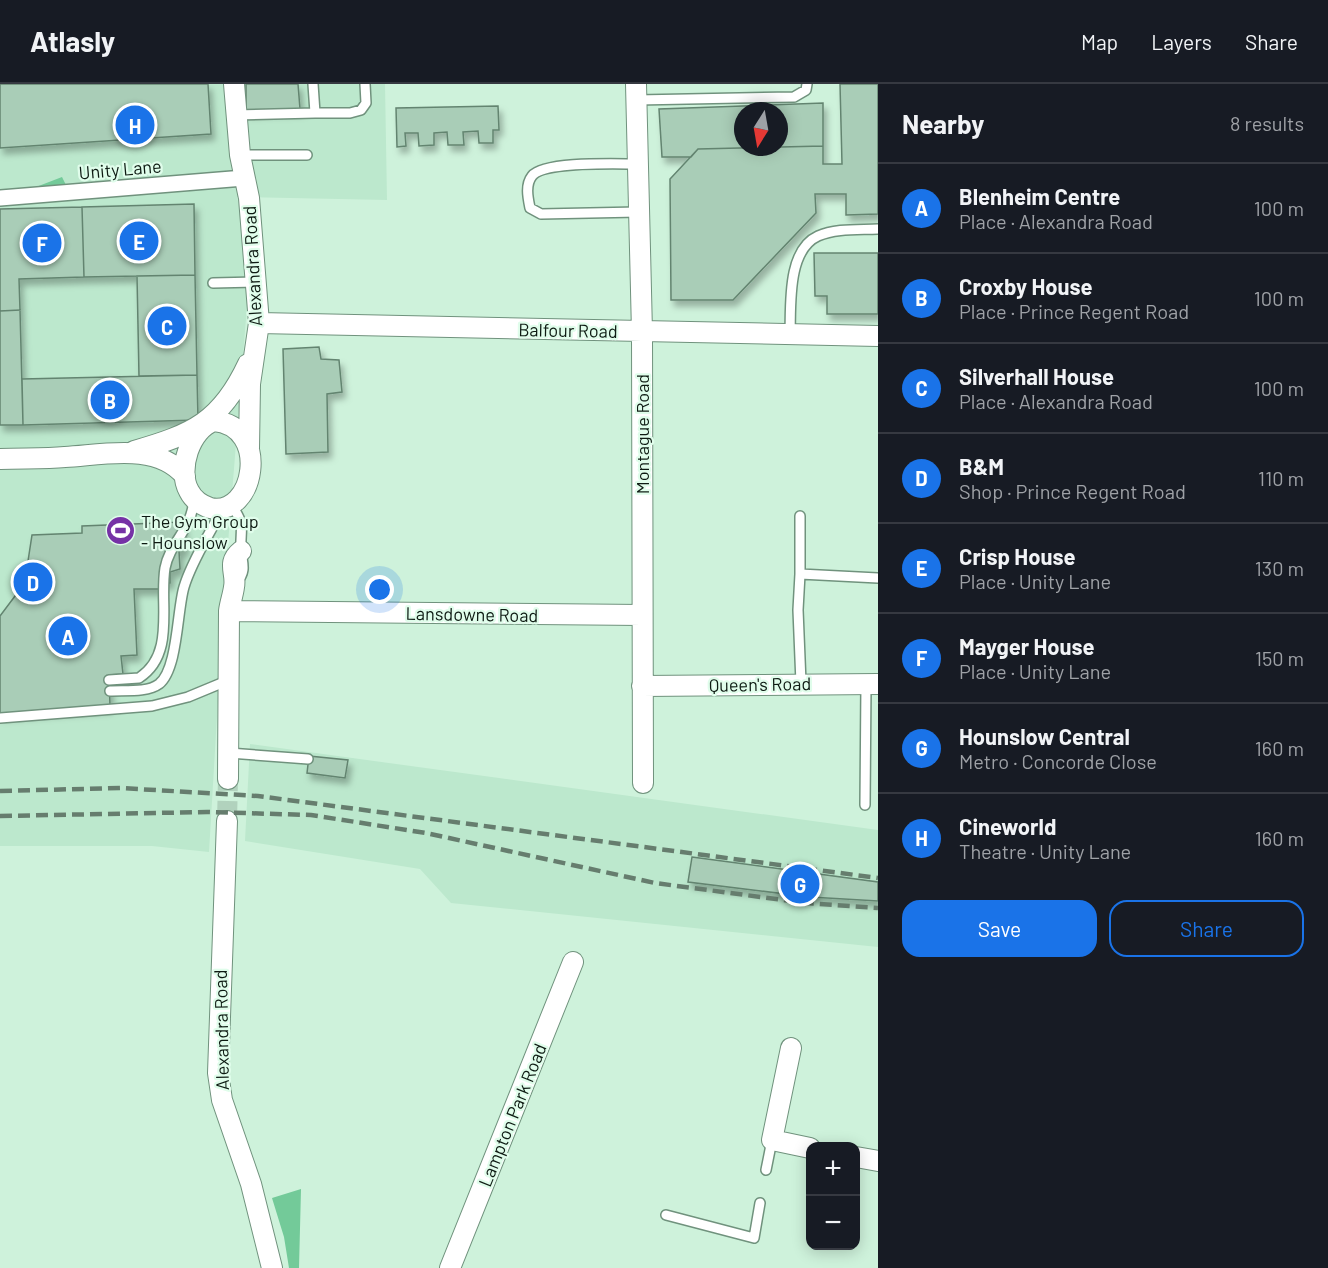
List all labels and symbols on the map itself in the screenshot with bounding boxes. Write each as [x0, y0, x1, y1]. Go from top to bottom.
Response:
pin: H [116, 102, 154, 147]
north arrow [734, 102, 788, 156]
street label: Unity Lane [78, 154, 162, 184]
street label: Alexandra Road [238, 205, 266, 327]
pin: E [120, 218, 158, 264]
pin: F [22, 220, 62, 266]
pin: C [148, 304, 186, 348]
street label: Balfour Road [518, 318, 618, 342]
street label: Montague Road [631, 374, 653, 494]
pin: B [90, 378, 130, 422]
place label: The Gym Group - Hounslow [141, 510, 259, 553]
sports icon: The Gym Group - Hounslow [104, 515, 136, 547]
pin: D [14, 560, 52, 604]
your location [365, 575, 394, 604]
street label: Lansdowne Road [406, 602, 538, 626]
pin: A [48, 614, 88, 658]
street label: Queen's Road [709, 672, 811, 696]
pin: G [780, 862, 820, 906]
street label: Alexandra Road [209, 969, 233, 1091]
street label: Lampton Park Road [473, 1040, 551, 1190]

